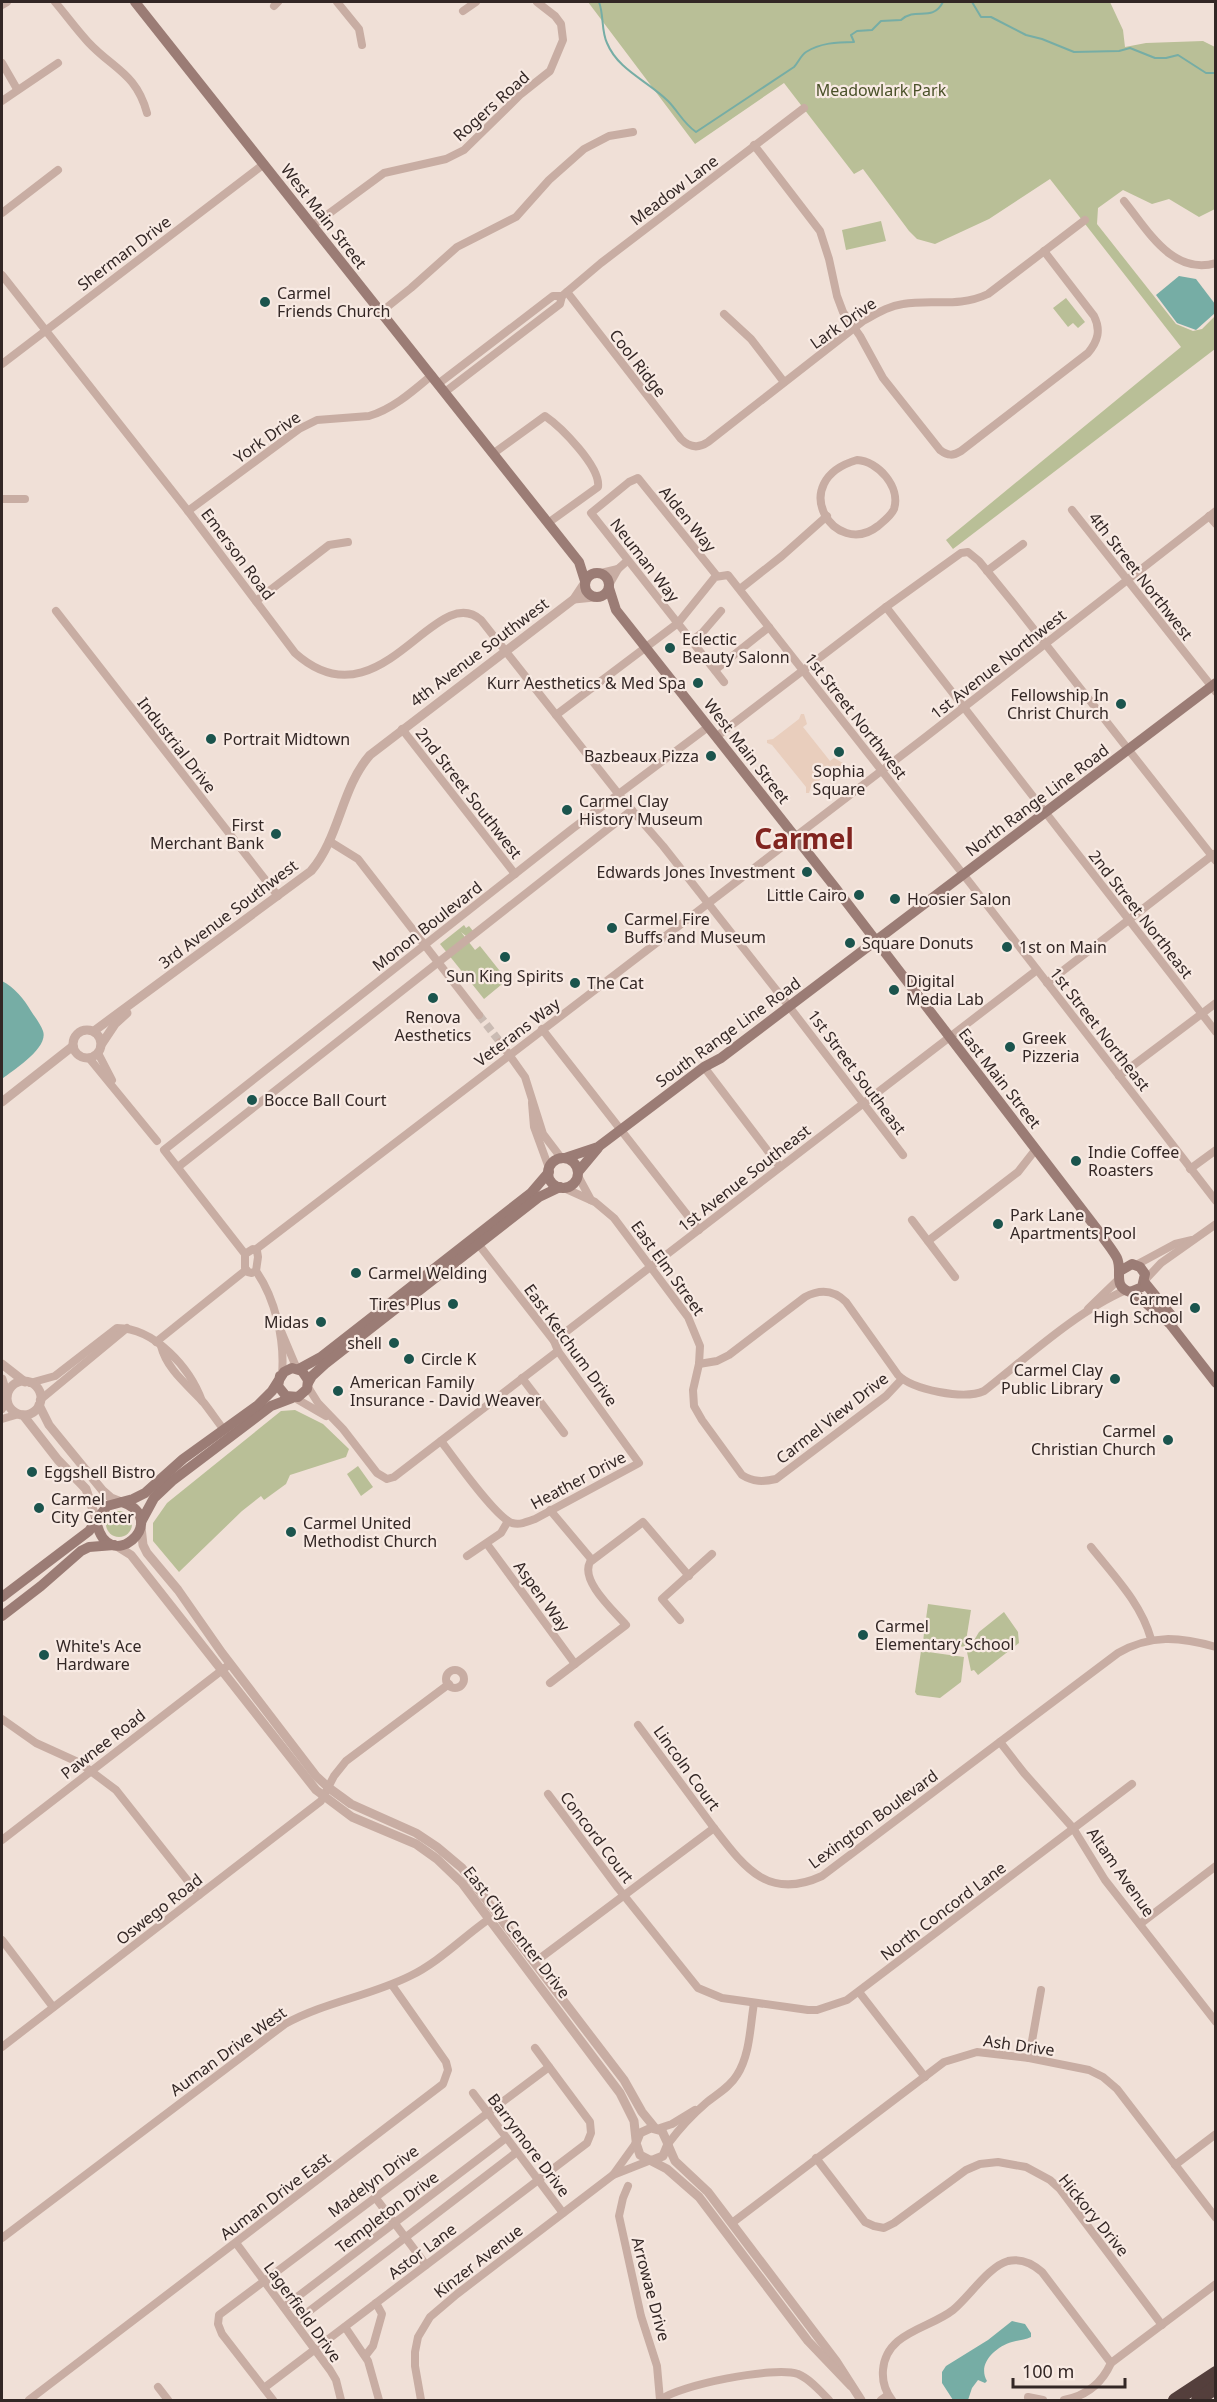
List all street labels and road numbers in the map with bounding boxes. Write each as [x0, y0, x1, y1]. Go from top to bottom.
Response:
street label: Rogers Road [448, 66, 534, 146]
street label: Meadow Lane [626, 150, 722, 230]
street label: West Main Street [276, 159, 372, 273]
street label: Sherman Drive [73, 211, 175, 295]
street label: Lark Drive [805, 292, 881, 354]
street label: Cool Ridge [605, 324, 671, 402]
street label: York Drive [229, 406, 305, 468]
street label: Alden Way [655, 481, 722, 557]
street label: Emerson Road [196, 504, 280, 604]
street label: 4th Street Northwest [1084, 507, 1198, 645]
street label: Neuman Way [605, 514, 685, 607]
street label: 4th Avenue Southwest [405, 592, 553, 711]
street label: 1st Avenue Northwest [926, 604, 1070, 724]
street label: 1st Street Northwest [800, 648, 912, 784]
street label: Industrial Drive [133, 692, 221, 798]
street label: West Main Street [699, 694, 795, 808]
street label: 2nd Street Southwest [411, 723, 527, 863]
street label: North Range Line Road [961, 739, 1113, 861]
street label: 2nd Street Northeast [1084, 845, 1198, 983]
street label: 3rd Avenue Southwest [154, 854, 302, 974]
street label: Monon Boulevard [367, 876, 487, 976]
street label: 1st Street Northeast [1045, 963, 1155, 1095]
street label: South Range Line Road [651, 972, 805, 1092]
street label: Veterans Way [470, 992, 565, 1071]
street label: 1st Street Southeast [803, 1005, 911, 1139]
street label: East Main Street [954, 1023, 1046, 1133]
street label: 1st Avenue Southeast [673, 1119, 815, 1237]
street label: East Elm Street [626, 1216, 710, 1320]
street label: East Ketchum Drive [519, 1279, 623, 1411]
street label: Carmel View Drive [771, 1367, 893, 1469]
street label: Heather Drive [527, 1446, 629, 1514]
street label: Aspen Way [509, 1556, 576, 1637]
street label: Pawnee Road [56, 1704, 150, 1784]
street label: Lincoln Court [649, 1721, 725, 1815]
street label: Lexington Boulevard [804, 1765, 942, 1873]
street label: Concord Court [555, 1787, 639, 1887]
street label: Altam Avenue [1082, 1823, 1160, 1921]
street label: North Concord Lane [876, 1857, 1010, 1965]
street label: East City Center Drive [458, 1861, 576, 2003]
street label: Oswego Road [111, 1868, 207, 1950]
street label: Auman Drive West [165, 2001, 291, 2101]
street label: Ash Drive [982, 2029, 1056, 2061]
street label: Barrymore Drive [483, 2089, 575, 2201]
street label: Madelyn Drive [323, 2140, 423, 2222]
street label: Auman Drive East [215, 2147, 335, 2245]
street label: Templeton Drive [331, 2166, 443, 2258]
street label: Hickory Drive [1054, 2169, 1134, 2261]
street label: Astor Lane [383, 2218, 461, 2284]
street label: Kinzer Avenue [429, 2219, 527, 2303]
street label: Arrowae Drive [627, 2235, 675, 2343]
street label: Lagerfield Drive [259, 2257, 347, 2367]

